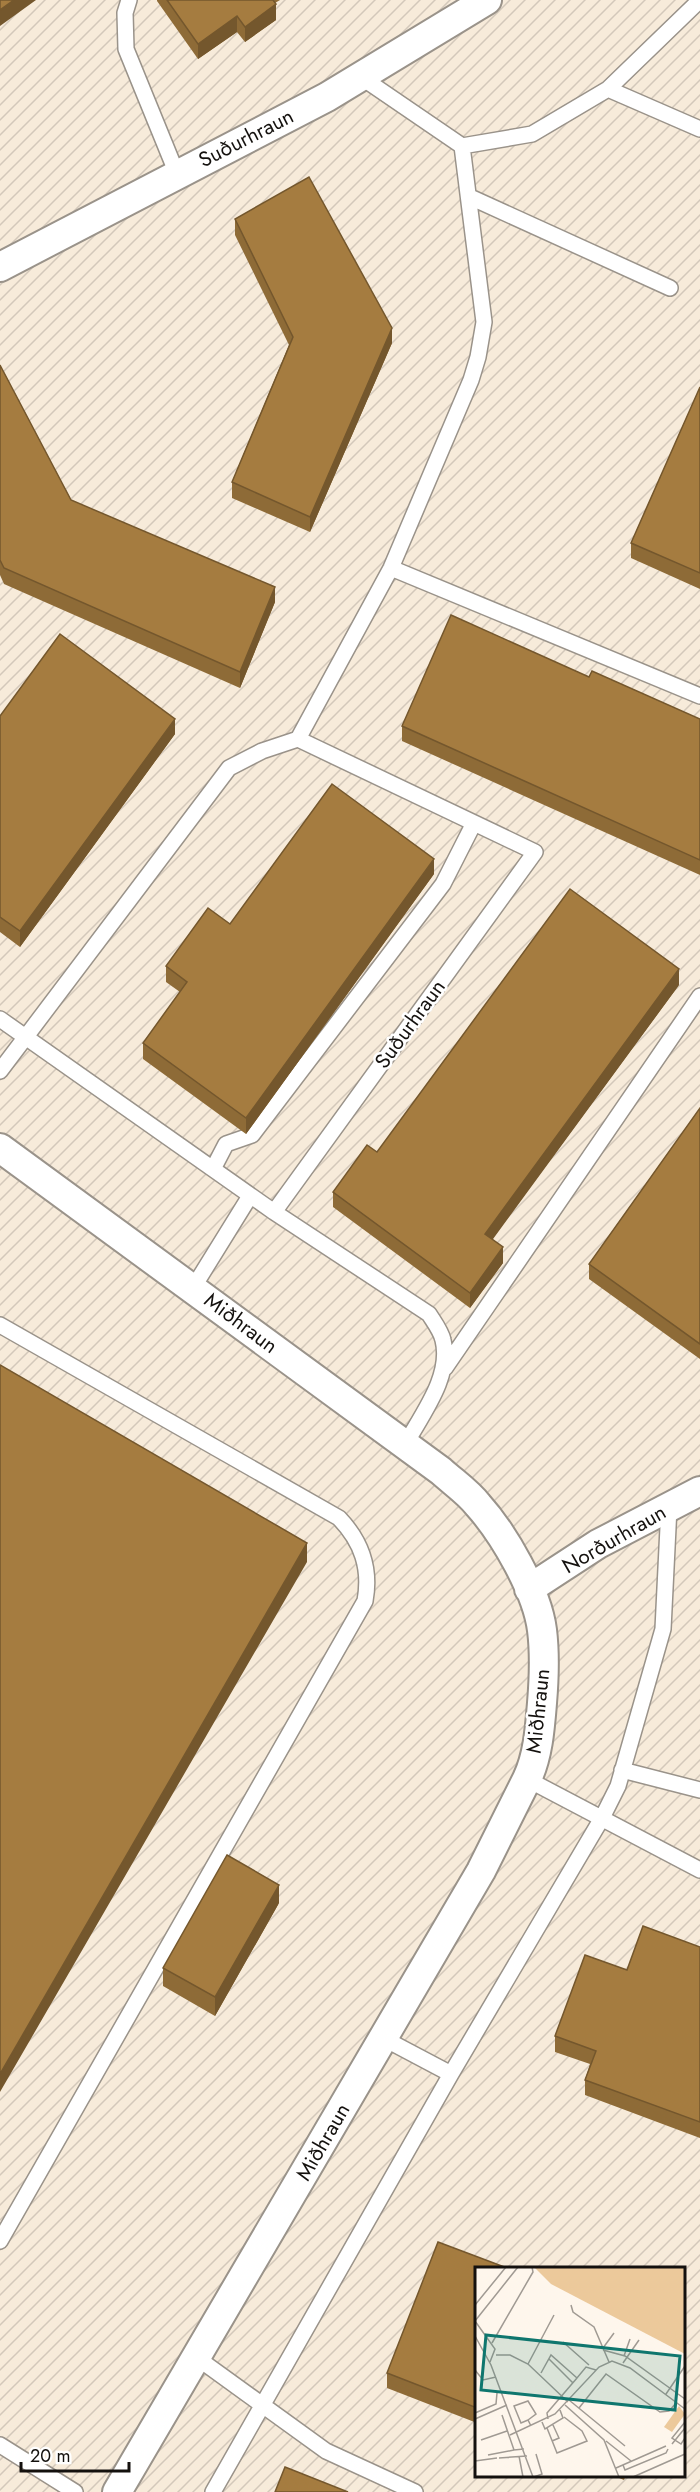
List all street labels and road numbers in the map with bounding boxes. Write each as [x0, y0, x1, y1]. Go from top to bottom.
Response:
street label: Suðurhraun [193, 101, 299, 175]
street label: Suðurhraun [368, 973, 452, 1075]
street label: Miðhraun [198, 1285, 284, 1361]
street label: Norðurhraun [556, 1497, 672, 1581]
street label: Miðhraun [519, 1667, 557, 1755]
street label: Miðhraun [289, 2098, 357, 2186]

